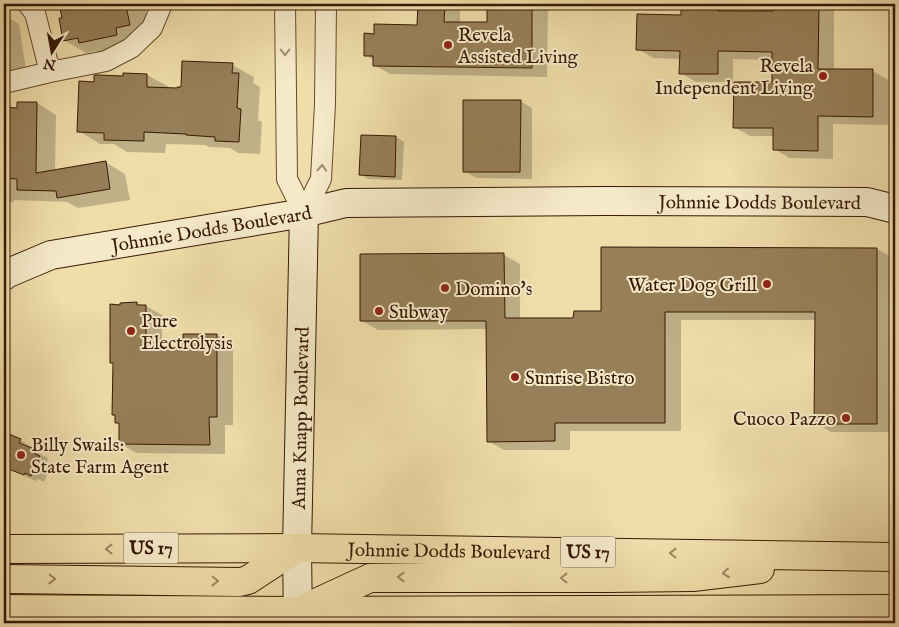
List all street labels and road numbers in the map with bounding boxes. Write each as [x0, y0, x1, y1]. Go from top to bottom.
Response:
street label: Johnnie Dodds Boulevard [656, 191, 862, 216]
street label: Johnnie Dodds Boulevard [108, 201, 315, 259]
street label: Anna Knapp Boulevard [288, 326, 316, 511]
road number: US 17 [124, 532, 178, 564]
road number: US 17 [560, 536, 616, 568]
street label: Johnnie Dodds Boulevard [346, 539, 551, 566]

